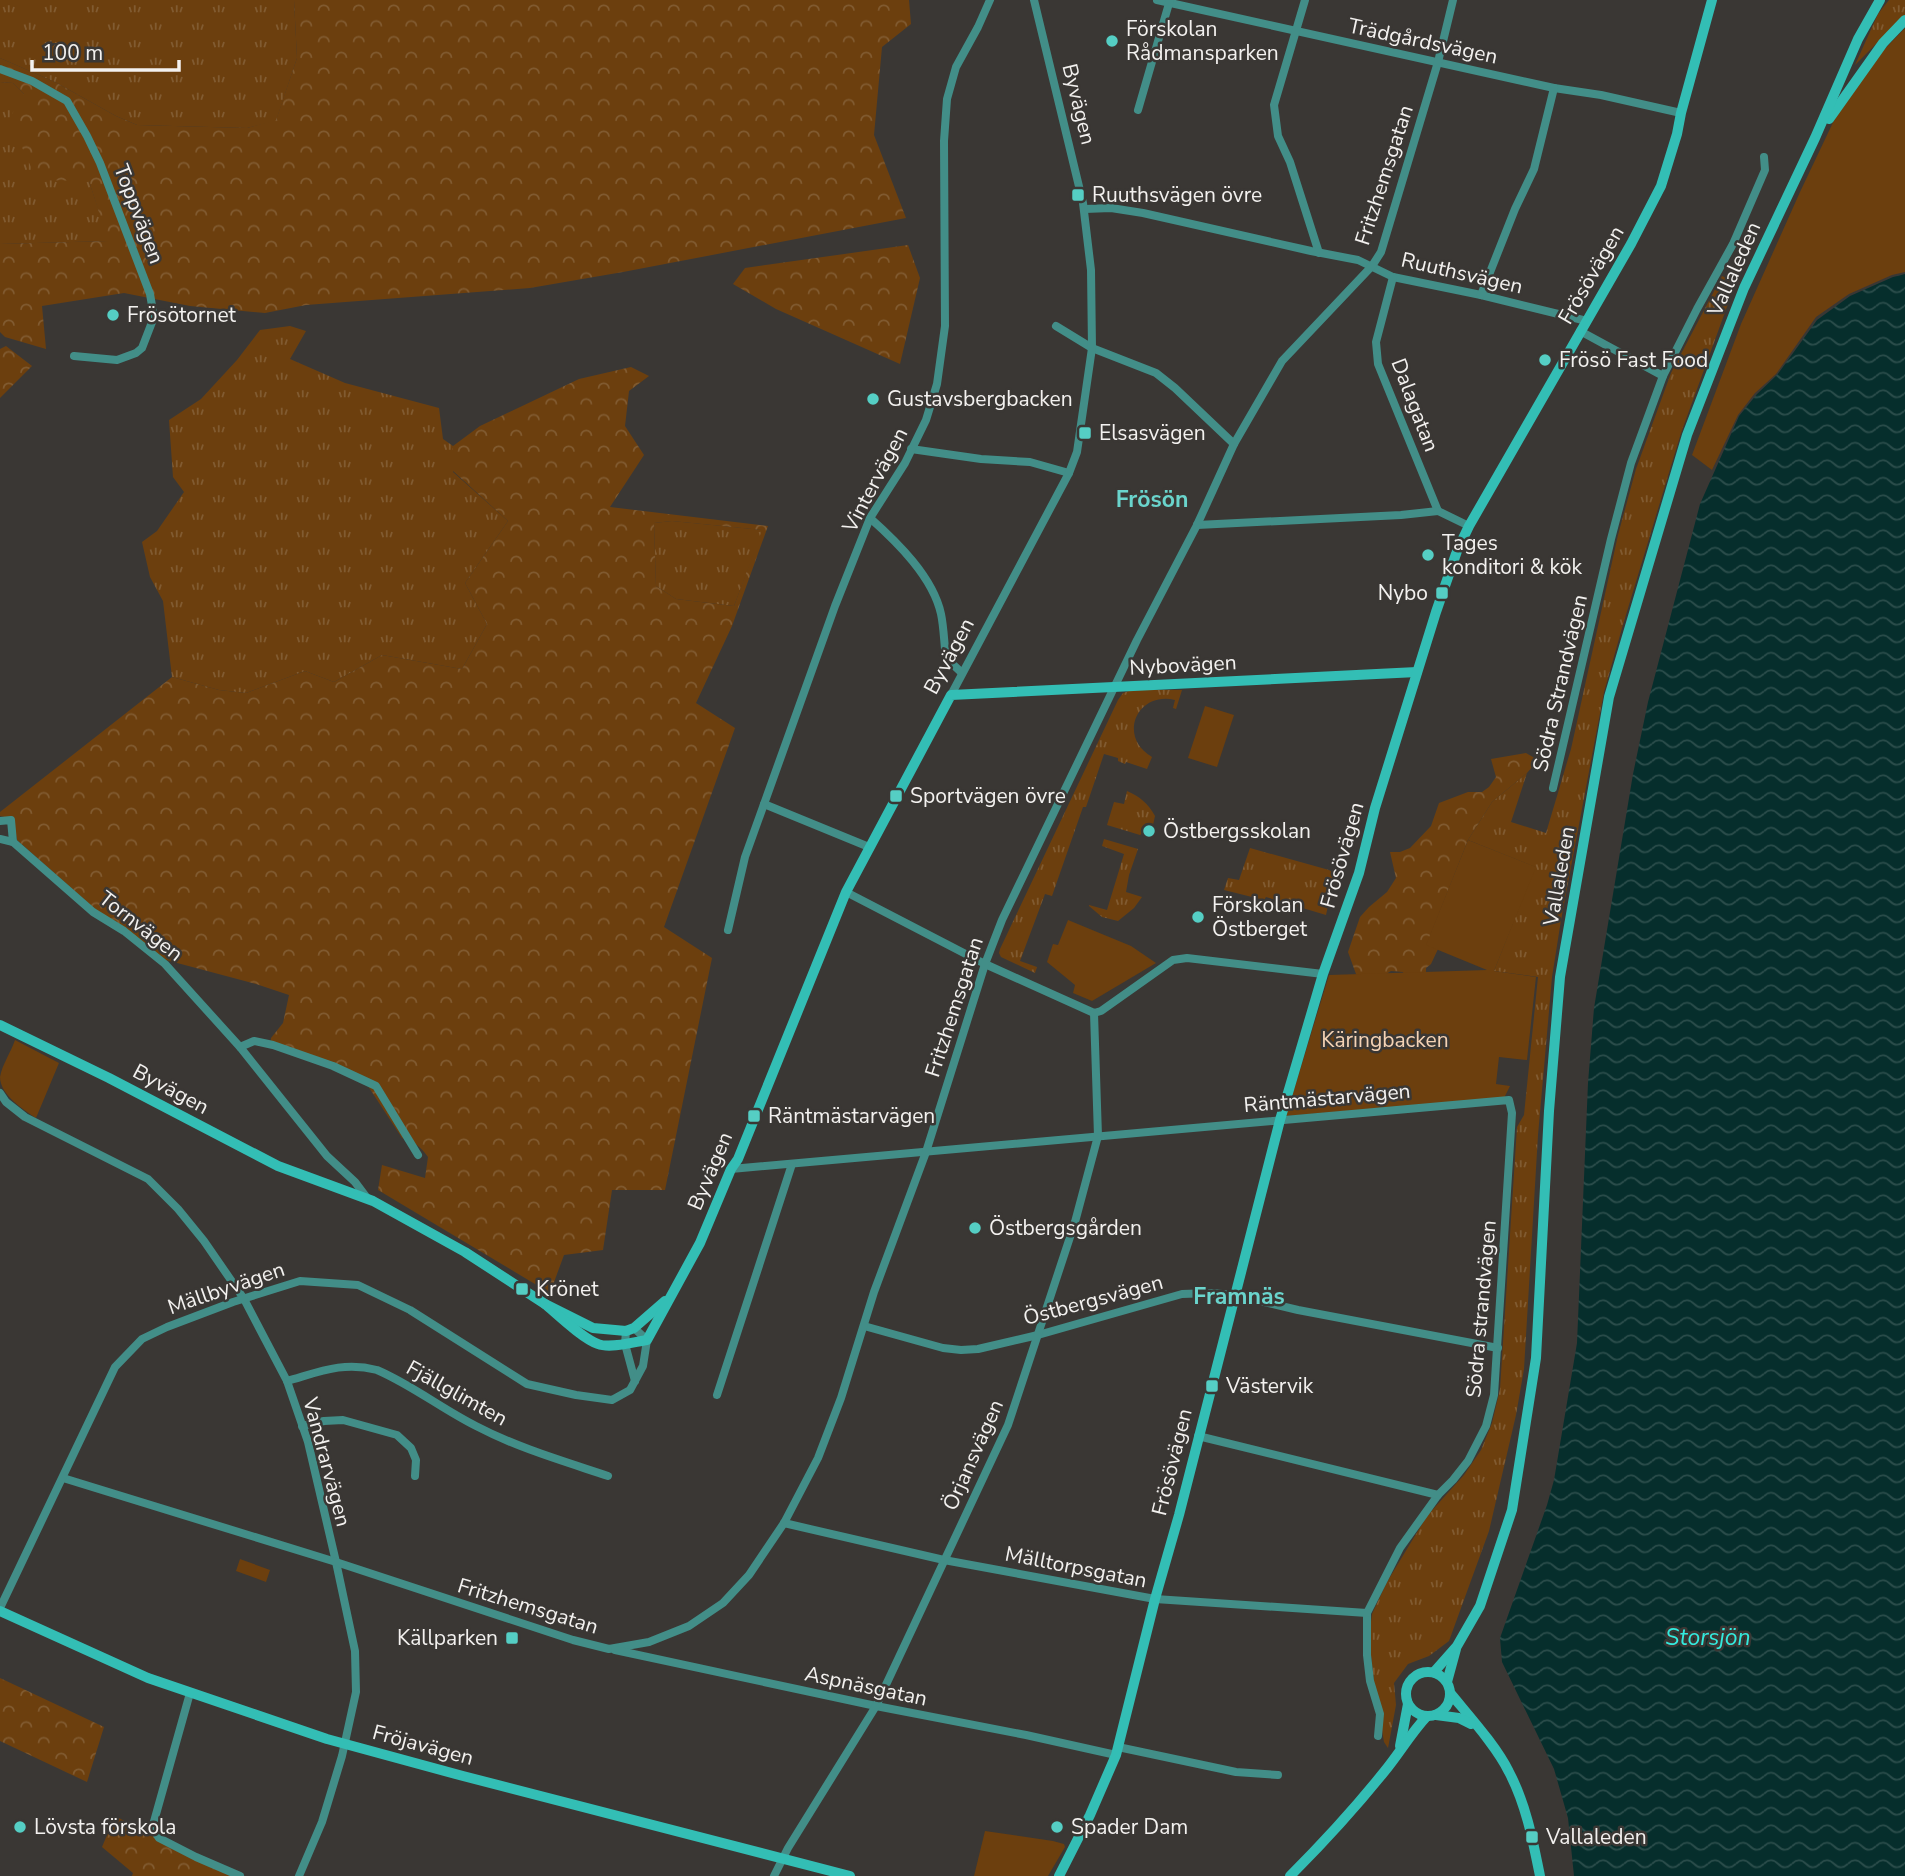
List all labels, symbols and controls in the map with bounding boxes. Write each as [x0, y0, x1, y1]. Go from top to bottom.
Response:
street label: Trädgårdsvägen [1346, 12, 1500, 70]
place label: Förskolan Rådmansparken [1126, 15, 1279, 67]
scale bar [32, 28, 178, 72]
marker: Förskolan Rådmansparken [1104, 33, 1120, 49]
text: 100 m [42, 39, 103, 67]
street label: Byvägen [1055, 61, 1103, 147]
street label: Fritzhemsgatan [1348, 101, 1420, 249]
street label: Toppvägen [107, 160, 171, 268]
place label: Ruuthsvägen övre [1092, 181, 1262, 209]
marker: Ruuthsvägen övre [1070, 187, 1086, 203]
street label: Vallaleden [1700, 217, 1767, 322]
street label: Frösövägen [1552, 221, 1630, 329]
street label: Ruuthsvägen [1398, 245, 1526, 301]
place label: Frösötornet [127, 301, 237, 329]
marker: Frösötornet [105, 307, 121, 323]
place label: Frösö Fast Food [1559, 346, 1708, 374]
marker: Frösö Fast Food [1537, 352, 1553, 368]
street label: Dalagatan [1384, 354, 1446, 456]
place label: Gustavsbergbacken [887, 385, 1073, 413]
marker: Gustavsbergbacken [865, 391, 881, 407]
place label: Elsasvägen [1099, 419, 1206, 447]
street label: Vintervägen [835, 423, 914, 538]
marker: Elsasvägen [1077, 425, 1093, 441]
district label: Frösön [1116, 484, 1188, 515]
place label: Tages konditori & kök [1442, 529, 1583, 581]
marker: Tages konditori & kök [1420, 547, 1436, 563]
place label: Nybo [1378, 579, 1428, 607]
marker: Nybo [1434, 585, 1450, 601]
street label: Södra Strandvägen [1526, 592, 1594, 774]
street label: Byvägen [917, 613, 981, 699]
street label: Nybovägen [1129, 648, 1237, 682]
place label: Sportvägen övre [910, 782, 1066, 810]
marker: Sportvägen övre [888, 788, 904, 804]
street label: Frösövägen [1314, 799, 1370, 911]
place label: Östbergsskolan [1163, 817, 1311, 845]
marker: Östbergsskolan [1141, 823, 1157, 839]
street label: Vallaleden [1536, 824, 1582, 929]
street label: Tornvägen [93, 884, 189, 968]
place label: Förskolan Östberget [1212, 891, 1308, 943]
marker: Förskolan Östberget [1190, 909, 1206, 925]
street label: Fritzhemsgatan [918, 933, 990, 1081]
park label: Käringbacken [1321, 1026, 1449, 1054]
street label: Byvägen [128, 1057, 214, 1121]
street label: Räntmästarvägen [1242, 1077, 1412, 1119]
place label: Räntmästarvägen [768, 1102, 935, 1130]
marker: Räntmästarvägen [746, 1108, 762, 1124]
street label: Byvägen [681, 1128, 739, 1214]
place label: Östbergsgården [989, 1214, 1142, 1242]
street label: Södra strandvägen [1459, 1219, 1503, 1399]
marker: Östbergsgården [967, 1220, 983, 1236]
street label: Mällbyvägen [164, 1255, 288, 1321]
street label: Östbergsvägen [1020, 1268, 1166, 1332]
place label: Krönet [536, 1275, 599, 1303]
marker: Krönet [514, 1281, 530, 1297]
district label: Framnäs [1193, 1281, 1285, 1312]
street label: Fjällglimten [401, 1354, 513, 1432]
place label: Västervik [1225, 1372, 1314, 1400]
marker: Västervik [1204, 1378, 1220, 1394]
street label: Vandrarvägen [296, 1393, 358, 1530]
street label: Örjansvägen [936, 1395, 1010, 1515]
street label: Frösövägen [1145, 1406, 1199, 1518]
street label: Mälltorpsgatan [1003, 1540, 1149, 1594]
street label: Fritzhemsgatan [454, 1571, 602, 1641]
water label: Storsjön [1665, 1622, 1751, 1653]
place label: Källparken [397, 1624, 498, 1652]
marker: Källparken [504, 1630, 520, 1646]
street label: Aspnäsgatan [802, 1659, 930, 1713]
street label: Fröjavägen [369, 1718, 477, 1772]
place label: Lövsta förskola [34, 1813, 176, 1841]
place label: Spader Dam [1071, 1813, 1188, 1841]
marker: Lövsta förskola [12, 1819, 28, 1835]
marker: Spader Dam [1049, 1819, 1065, 1835]
place label: Vallaleden [1545, 1823, 1647, 1851]
marker: Vallaleden [1524, 1829, 1540, 1845]

